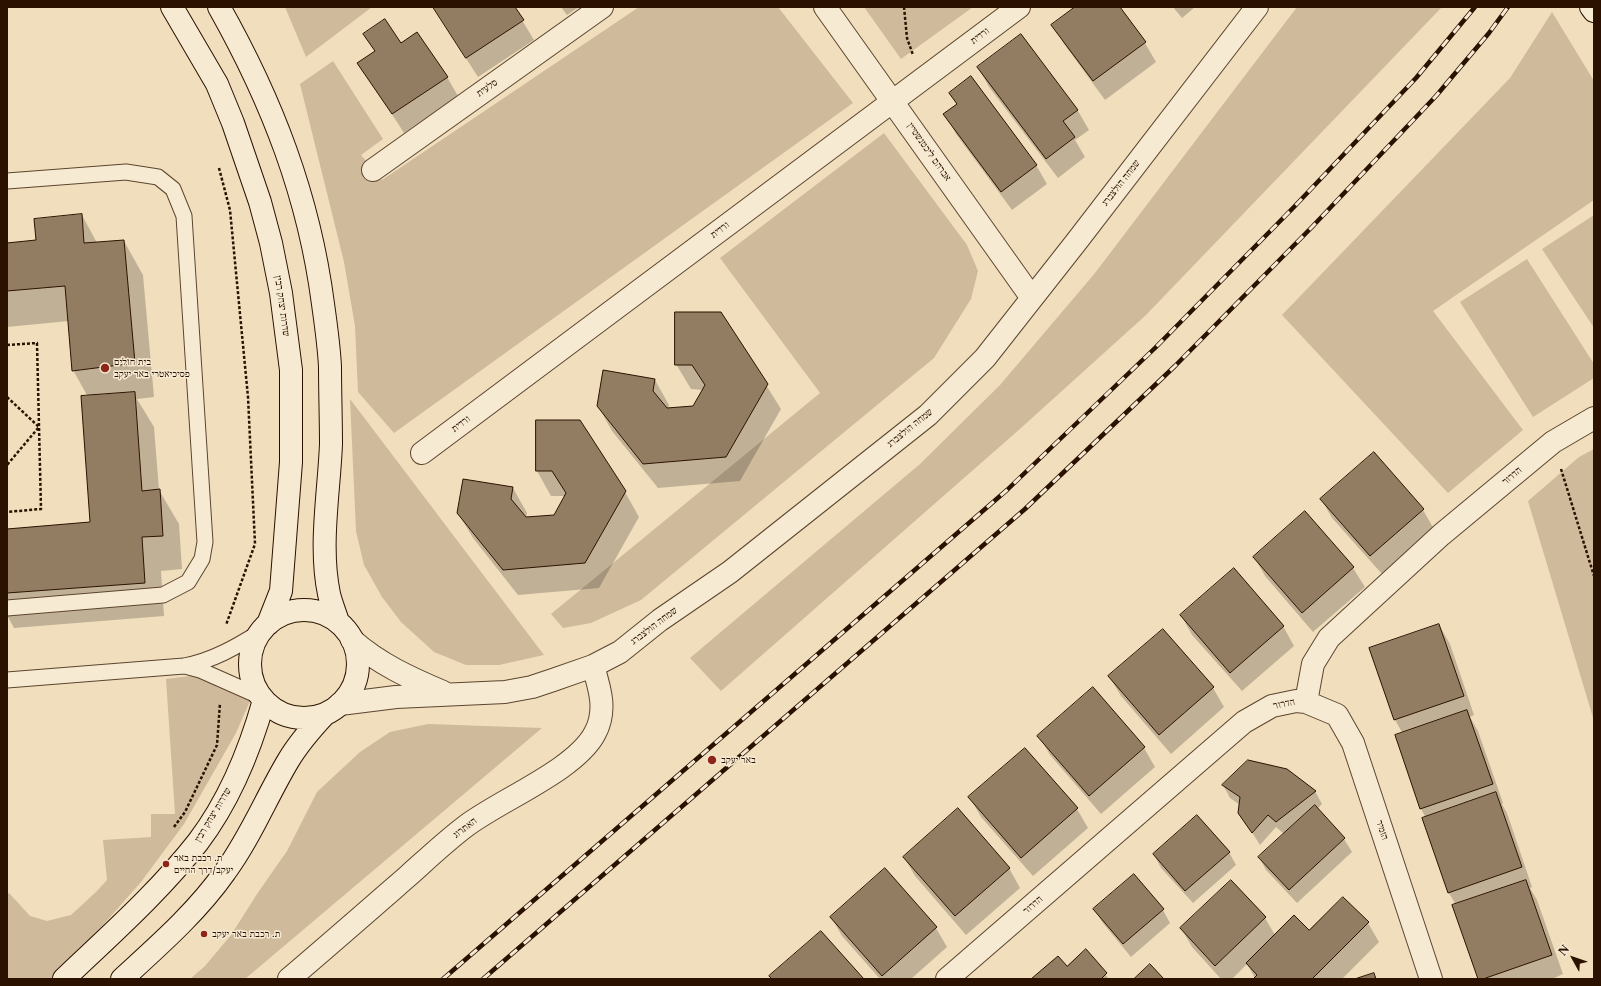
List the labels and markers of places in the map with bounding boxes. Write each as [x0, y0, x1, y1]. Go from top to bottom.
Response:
place label: בית חולים פסיכיאטרי באר יעקב [114, 356, 190, 380]
marker: בית חולים פסיכיאטרי באר יעקב [99, 362, 111, 374]
marker: באר יעקב [706, 754, 718, 766]
place label: באר יעקב [721, 754, 756, 766]
place label: ת. רכבת באר יעקב/דרך החיים [174, 852, 233, 876]
marker: ת. רכבת באר יעקב/דרך החיים [161, 859, 171, 869]
place label: ת. רכבת באר יעקב [212, 928, 280, 940]
marker: ת. רכבת באר יעקב [199, 929, 209, 939]

